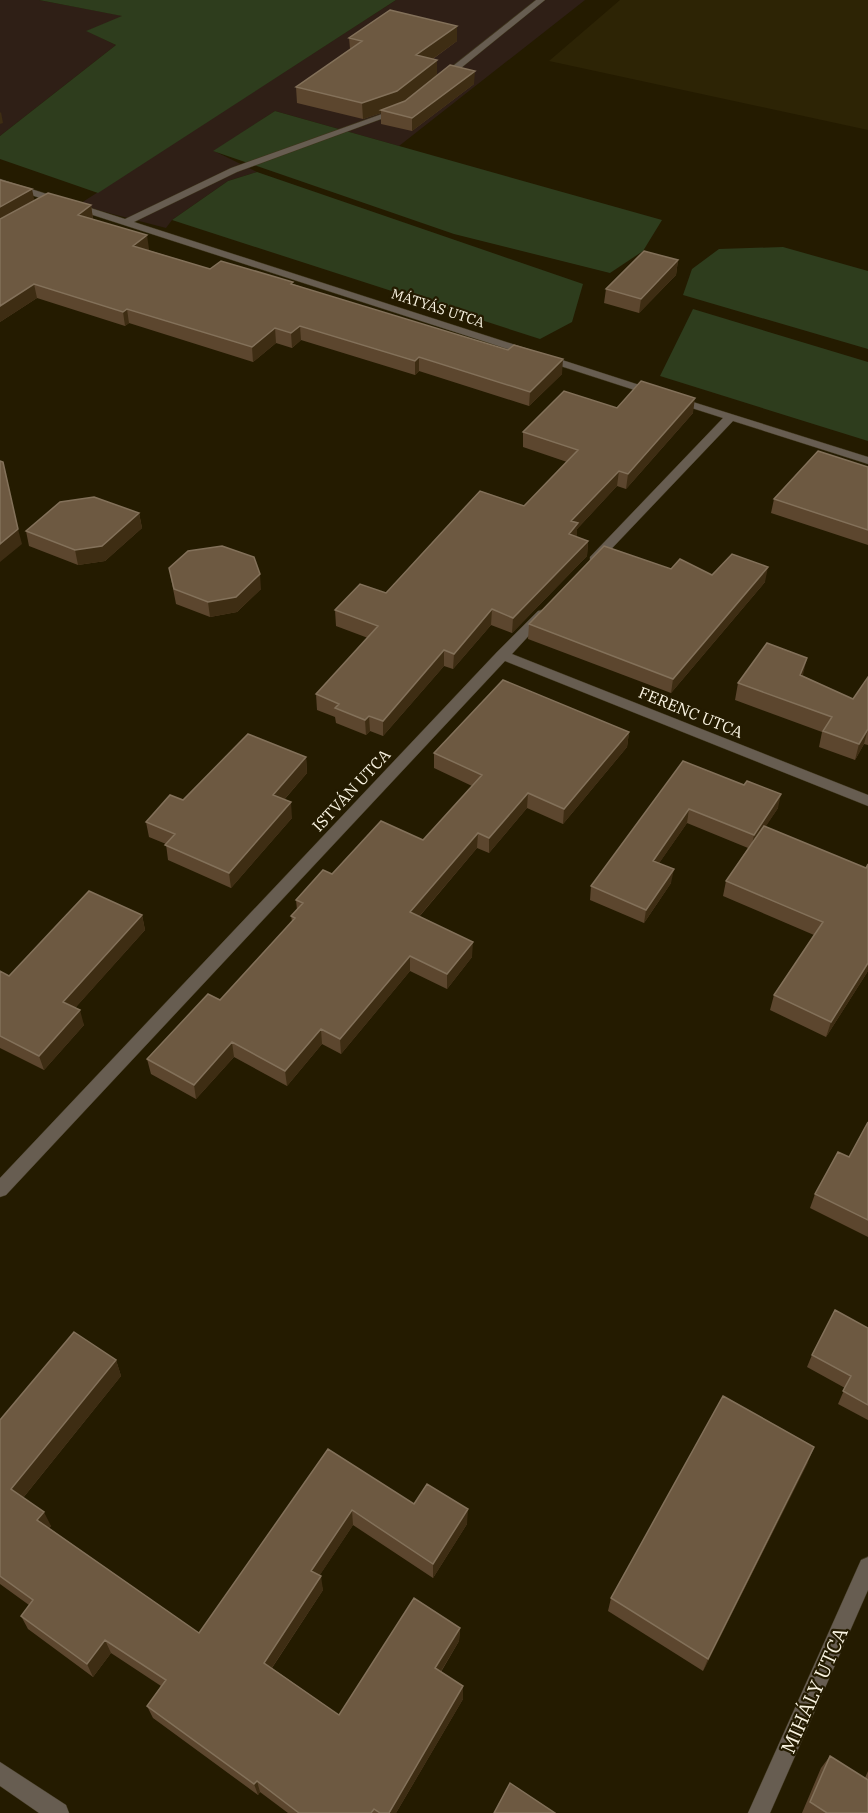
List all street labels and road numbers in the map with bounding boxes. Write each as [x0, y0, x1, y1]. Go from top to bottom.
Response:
street label: MÁTYÁS UTCA [389, 283, 488, 332]
street label: FERENC UTCA [636, 682, 746, 742]
street label: ISTVÁN UTCA [307, 744, 394, 835]
street label: MIHÁLY UTCA [774, 1622, 854, 1757]

